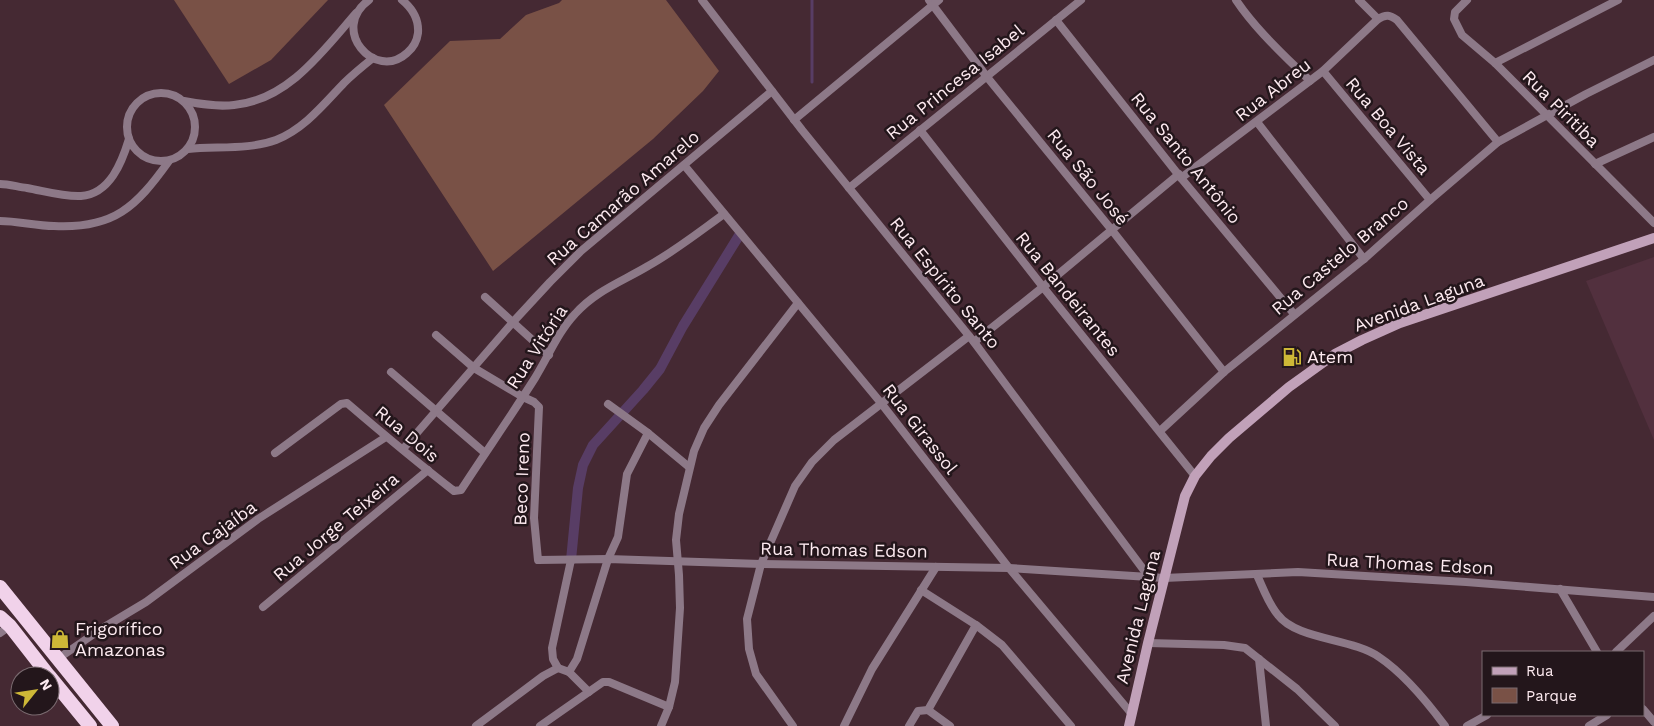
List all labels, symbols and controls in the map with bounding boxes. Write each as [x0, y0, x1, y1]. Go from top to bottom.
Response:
street label: Rua Princesa Isabel [882, 19, 1028, 144]
street label: Rua Abreu [1231, 54, 1315, 126]
street label: Rua Piritiba [1518, 66, 1604, 152]
street label: Rua Boa Vista [1342, 73, 1435, 179]
street label: Rua Santo Antônio [1127, 88, 1246, 228]
street label: Rua São José [1043, 124, 1134, 229]
street label: Rua Camarão Amarelo [542, 126, 703, 270]
street label: Rua Castelo Branco [1267, 192, 1412, 319]
street label: Rua Espírito Santo [886, 213, 1005, 353]
street label: Rua Bandeirantes [1012, 227, 1125, 360]
street label: Avenida Laguna [1351, 269, 1487, 336]
street label: Rua Vitória [502, 301, 571, 392]
fuel station icon: Atem [1281, 346, 1303, 368]
place label: Atem [1307, 346, 1353, 367]
street label: Rua Girassol [879, 379, 963, 479]
street label: Rua Dois [371, 401, 444, 466]
street label: Beco Ireno [509, 432, 534, 526]
street label: Rua Jorge Teixeira [269, 468, 403, 585]
street label: Rua Cajaíba [165, 496, 260, 573]
street label: Rua Thomas Edson [760, 538, 928, 561]
street label: Avenida Laguna [1111, 548, 1164, 686]
street label: Rua Thomas Edson [1326, 549, 1494, 578]
place label: Frigorífico Amazonas [75, 618, 165, 660]
shop icon: Frigorífico Amazonas [49, 628, 71, 650]
legend [1482, 651, 1644, 716]
text: Rua [1526, 662, 1554, 680]
north arrow [10, 666, 60, 716]
text: N [37, 676, 56, 693]
text: Parque [1526, 687, 1577, 705]

